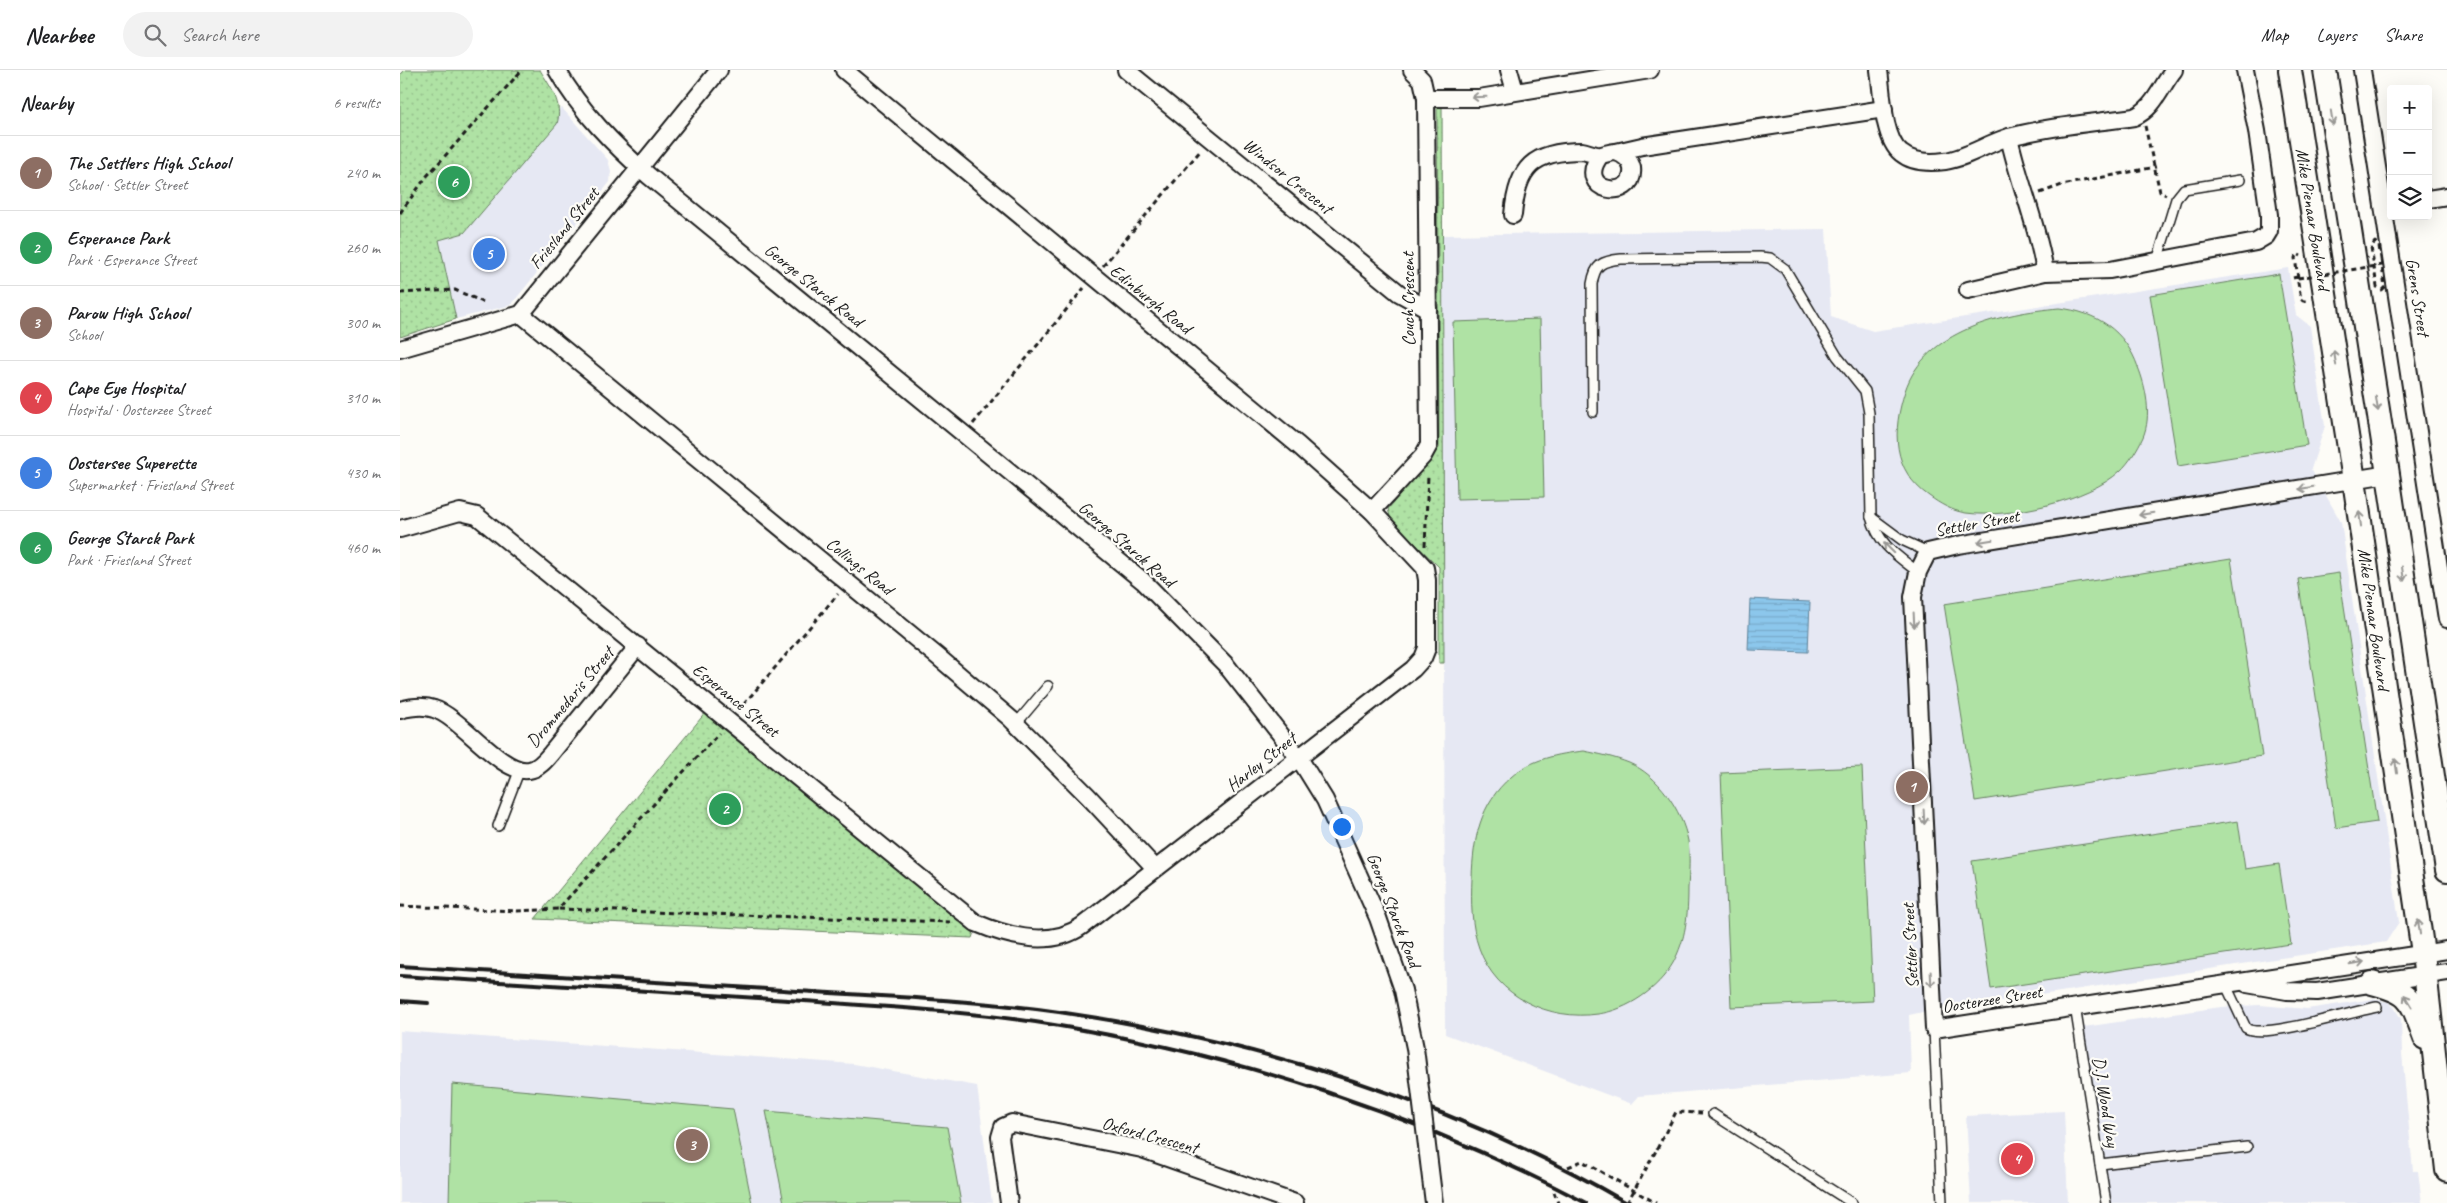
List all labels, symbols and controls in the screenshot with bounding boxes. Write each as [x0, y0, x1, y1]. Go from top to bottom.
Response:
search box [123, 12, 473, 57]
text: Nearbee [25, 20, 93, 50]
icon: search [141, 21, 169, 49]
text: Search here [181, 23, 259, 47]
text: Map [2261, 24, 2289, 46]
text: Layers [2317, 24, 2356, 46]
text: Share [2384, 24, 2422, 46]
map controls [2387, 85, 2432, 220]
button: + [2387, 85, 2432, 130]
text: Nearby [20, 90, 73, 116]
one-way arrow [1471, 92, 1488, 102]
text: 6 results [333, 93, 380, 113]
one-way arrow [2328, 110, 2338, 126]
button: − [2387, 130, 2432, 175]
street label: Windsor Crescent [1239, 133, 1339, 221]
street label: Mike Pienaar Boulevard [2291, 147, 2336, 294]
text: The Settlers High School [67, 151, 230, 175]
text: 1 [32, 163, 40, 183]
text: 240 m [346, 163, 380, 183]
pin: 6 [438, 163, 470, 201]
text: School · Settler Street [67, 175, 187, 195]
button: layers [2387, 175, 2432, 220]
street label: Friesland Street [524, 181, 605, 273]
text: Esperance Park [67, 226, 169, 250]
pin: 5 [473, 235, 505, 273]
text: 2 [32, 238, 40, 258]
text: 260 m [346, 238, 380, 258]
street label: George Starck Road [760, 238, 870, 333]
text: Park · Esperance Street [67, 250, 197, 270]
street label: Couch Crescent [1397, 250, 1419, 346]
street label: Grens Street [2401, 256, 2435, 341]
street label: Edinburgh Road [1106, 259, 1199, 340]
text: Parow High School [67, 301, 188, 325]
text: 3 [32, 313, 40, 333]
text: 300 m [346, 313, 380, 333]
text: School [67, 325, 101, 345]
one-way arrow [2330, 350, 2340, 366]
text: Cape Eye Hospital [67, 376, 183, 400]
text: 4 [32, 388, 40, 408]
text: 310 m [346, 388, 380, 408]
one-way arrow [2373, 395, 2383, 411]
text: Hospital · Oosterzee Street [67, 400, 211, 420]
text: Oostersee Superette [67, 451, 196, 475]
text: 5 [33, 463, 39, 483]
text: 430 m [346, 463, 380, 483]
text: Supermarket · Friesland Street [67, 475, 233, 495]
one-way arrow [2298, 483, 2314, 493]
street label: George Starck Road [1074, 496, 1182, 594]
street label: Settler Street [1933, 504, 2023, 541]
one-way arrow [2138, 510, 2154, 520]
one-way arrow [2355, 511, 2365, 527]
text: George Starck Park [67, 526, 194, 550]
street label: Collings Road [822, 532, 900, 602]
one-way arrow [1978, 536, 1994, 546]
text: 6 [32, 538, 40, 558]
text: 460 m [346, 538, 380, 558]
one-way arrow [1883, 542, 1895, 554]
street label: Mike Pienaar Boulevard [2353, 547, 2395, 694]
text: Park · Friesland Street [67, 550, 191, 570]
one-way arrow [2399, 566, 2409, 582]
one-way arrow [1910, 612, 1919, 628]
street label: Drommedaris Street [522, 640, 620, 752]
street label: Esperance Street [688, 658, 785, 743]
street label: Harley Street [1221, 726, 1303, 796]
one-way arrow [2390, 758, 2400, 774]
pin: 1 [1896, 768, 1928, 806]
pin: 2 [709, 790, 741, 828]
one-way arrow [1919, 809, 1928, 825]
your location [1329, 814, 1355, 840]
street label: George Starck Road [1362, 850, 1427, 973]
street label: Settler Street [1897, 901, 1923, 989]
one-way arrow [2414, 919, 2424, 935]
one-way arrow [2348, 958, 2364, 968]
one-way arrow [1927, 971, 1936, 987]
street label: Oosterzee Street [1941, 980, 2045, 1018]
one-way arrow [2403, 995, 2413, 1009]
street label: D.J. Wood Way [2088, 1055, 2124, 1150]
street label: Oxford Crescent [1100, 1112, 1203, 1159]
pin: 3 [676, 1126, 708, 1164]
pin: 4 [2001, 1140, 2033, 1178]

